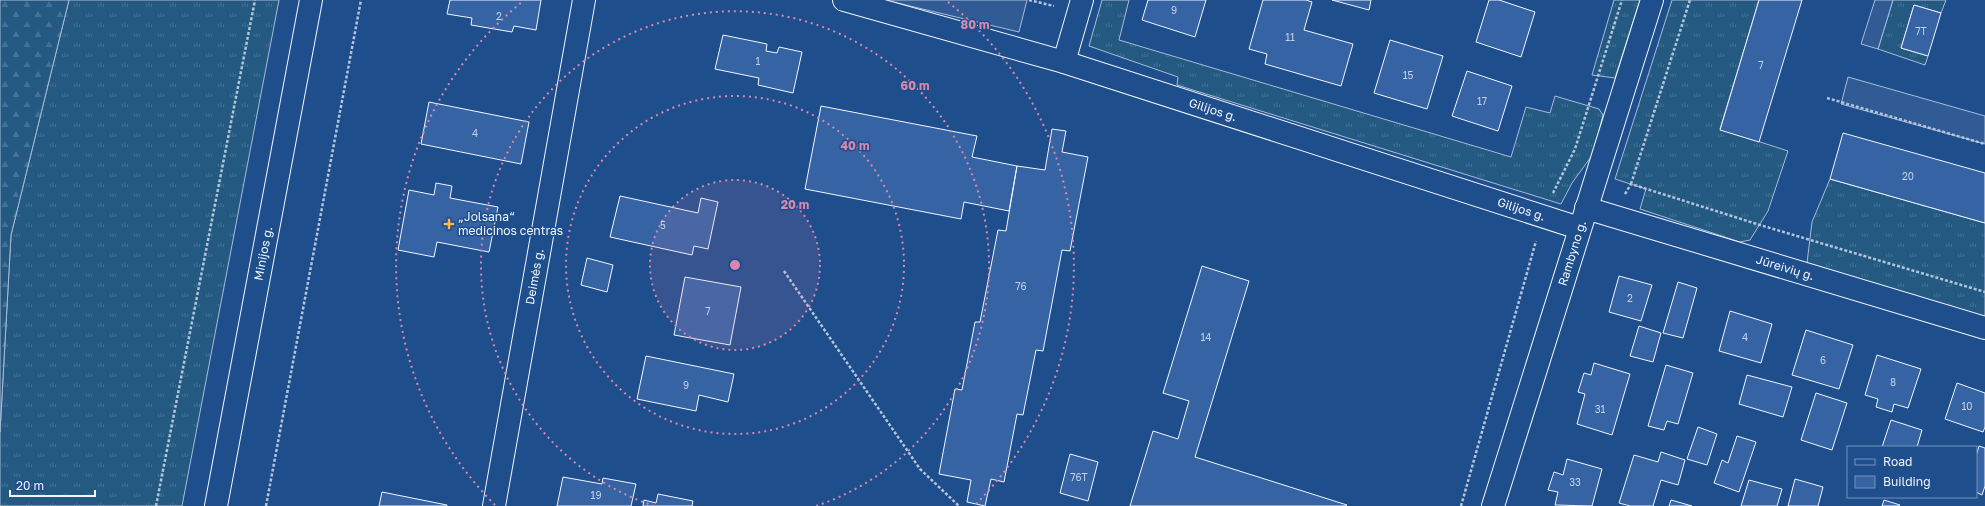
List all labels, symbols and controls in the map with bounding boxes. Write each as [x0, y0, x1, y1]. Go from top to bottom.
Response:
house number: 9 [1171, 4, 1177, 16]
house number: 2 [496, 10, 502, 22]
text: 80 m [961, 17, 989, 32]
house number: 7T [1915, 25, 1927, 37]
house number: 11 [1285, 31, 1295, 43]
house number: 1 [756, 55, 761, 67]
house number: 7 [1758, 59, 1764, 71]
house number: 15 [1403, 69, 1414, 81]
text: 60 m [901, 78, 929, 93]
street label: Gilijos g. [1187, 95, 1239, 124]
house number: 17 [1477, 95, 1487, 107]
house number: 4 [472, 127, 478, 139]
text: 40 m [841, 138, 869, 153]
house number: 20 [1902, 170, 1914, 182]
street label: Gilijos g. [1496, 194, 1547, 224]
text: 20 m [781, 197, 809, 212]
place label: „Jolsana“ medicinos centras [458, 209, 563, 238]
marker: „Jolsana“ medicinos centras [443, 218, 455, 230]
street label: Rambyno g. [1555, 218, 1589, 288]
house number: 5 [660, 219, 666, 231]
street label: Minijos g. [250, 225, 275, 282]
street label: Deimės g. [522, 247, 547, 306]
street label: Jūreivių g. [1754, 252, 1816, 283]
centre of rings [728, 258, 742, 272]
house number: 76 [1015, 280, 1027, 292]
house number: 2 [1627, 292, 1633, 304]
house number: 7 [705, 305, 711, 317]
house number: 14 [1201, 331, 1211, 343]
house number: 4 [1742, 331, 1748, 343]
house number: 6 [1820, 354, 1826, 366]
house number: 8 [1890, 376, 1896, 388]
house number: 9 [683, 379, 689, 391]
house number: 10 [1961, 400, 1973, 412]
house number: 31 [1595, 403, 1605, 415]
legend [1847, 446, 1977, 498]
text: Road [1883, 454, 1912, 469]
house number: 76T [1070, 471, 1088, 483]
scale bar [10, 472, 95, 498]
text: Building [1883, 474, 1931, 489]
house number: 33 [1569, 476, 1581, 488]
text: 20 m [16, 478, 44, 493]
house number: 19 [591, 489, 601, 501]

